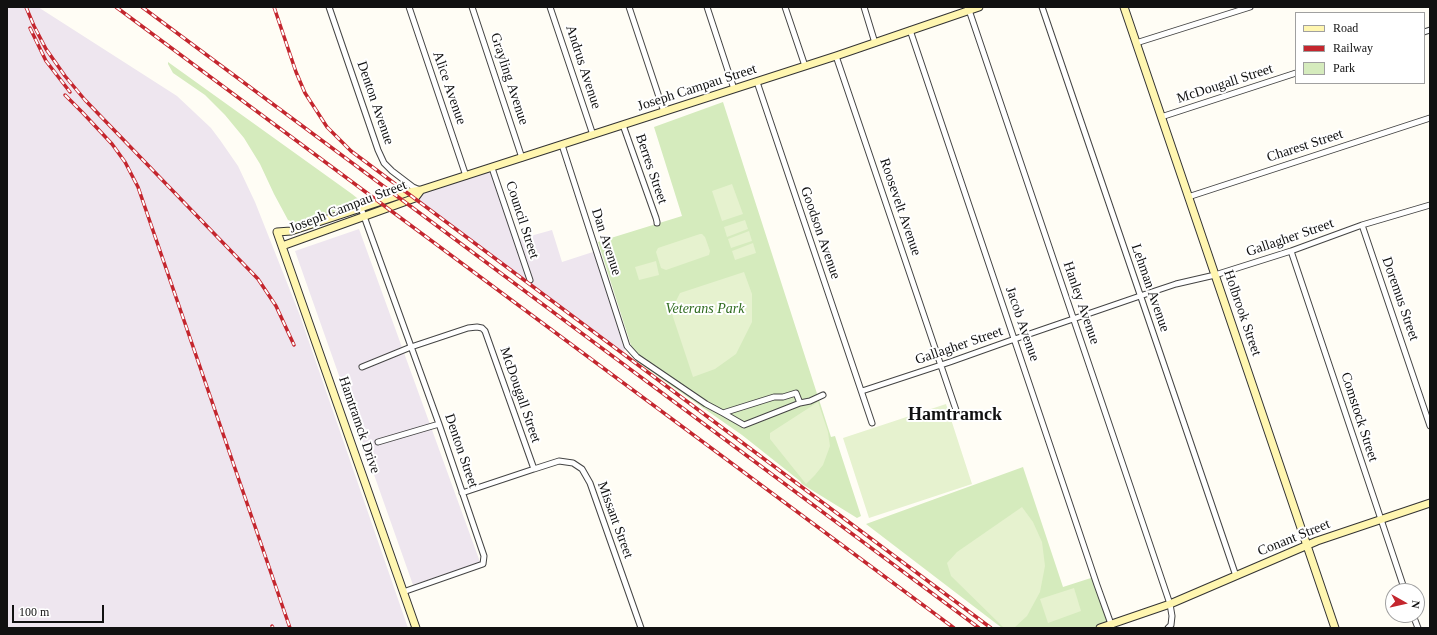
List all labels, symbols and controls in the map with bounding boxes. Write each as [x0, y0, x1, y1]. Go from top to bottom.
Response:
legend [1295, 12, 1425, 84]
text: Road [1333, 21, 1358, 35]
street label: Andrus Avenue [562, 23, 604, 111]
street label: Grayling Avenue [486, 31, 532, 127]
text: Railway [1333, 41, 1373, 55]
street label: Alice Avenue [429, 49, 469, 127]
street label: Denton Avenue [353, 59, 397, 147]
street label: Joseph Campau Street [635, 61, 759, 115]
street label: McDougall Street [1175, 61, 1275, 107]
text: Park [1333, 61, 1355, 75]
street label: Charest Street [1265, 126, 1345, 166]
street label: Berres Street [631, 132, 671, 206]
street label: Roosevelt Avenue [875, 156, 925, 258]
street label: Joseph Campau Street [287, 177, 409, 237]
street label: Council Street [502, 179, 542, 261]
street label: Goodson Avenue [796, 185, 844, 281]
street label: Dan Avenue [587, 206, 625, 278]
street label: Gallagher Street [1244, 215, 1336, 261]
street label: Lehman Avenue [1127, 242, 1173, 334]
street label: Doremus Street [1378, 255, 1422, 343]
street label: Hanley Avenue [1059, 259, 1103, 347]
street label: Holbrook Street [1219, 268, 1265, 358]
street label: Jacob Avenue [1001, 284, 1043, 364]
park label: Veterans Park [666, 301, 744, 317]
street label: Gallagher Street [913, 323, 1005, 369]
street label: McDougall Street [496, 345, 544, 445]
street label: Comstock Street [1337, 370, 1381, 464]
street label: Hamtramck Drive [335, 374, 383, 476]
district label: Hamtramck [908, 404, 1002, 426]
street label: Denton Street [440, 412, 482, 490]
street label: Missant Street [593, 479, 637, 561]
street label: Conant Street [1255, 516, 1333, 560]
north arrow [1385, 583, 1425, 623]
scale bar [14, 597, 106, 623]
text: N [1409, 600, 1422, 609]
text: 100 m [19, 605, 49, 619]

